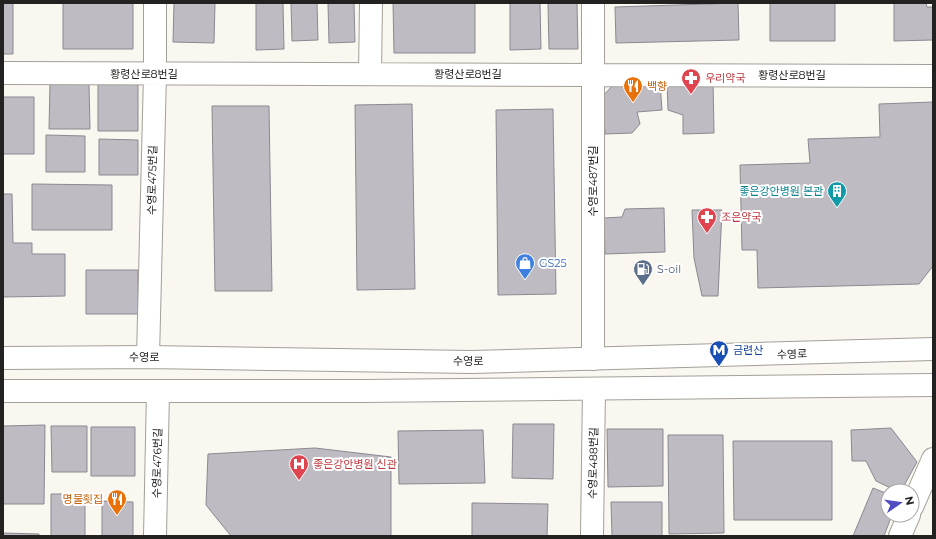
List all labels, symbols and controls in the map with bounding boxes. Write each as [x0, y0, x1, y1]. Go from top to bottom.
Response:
street label: 황령산로8번길 [110, 67, 178, 81]
street label: 황령산로8번길 [434, 67, 502, 81]
pharmacy icon: 우리약국 [680, 67, 702, 95]
street label: 황령산로8번길 [758, 68, 826, 82]
place label: 우리약국 [705, 71, 745, 85]
restaurant icon: 백향 [622, 75, 644, 103]
place label: 백향 [647, 79, 667, 93]
street label: 수영로475번길 [144, 145, 160, 215]
street label: 수영로487번길 [586, 145, 600, 217]
building icon: 좋은강안병원 본관 [826, 180, 848, 208]
place label: 좋은강안병원 본관 [739, 184, 823, 198]
pharmacy icon: 조은약국 [696, 206, 718, 234]
place label: 조은약국 [721, 210, 761, 224]
shop icon: GS25 [514, 252, 536, 280]
place label: GS25 [539, 256, 567, 270]
fuel station icon: S-oil [632, 258, 654, 286]
place label: S-oil [657, 262, 681, 276]
metro station icon: 금련산 [708, 339, 730, 367]
place label: 금련산 [733, 343, 763, 357]
street label: 수영로 [777, 346, 807, 362]
street label: 수영로 [129, 350, 159, 364]
street label: 수영로 [453, 354, 483, 368]
street label: 수영로488번길 [585, 427, 601, 499]
street label: 수영로476번길 [149, 428, 165, 498]
hospital icon: 좋은강안병원 신관 [288, 453, 310, 481]
place label: 좋은강안병원 신관 [313, 457, 397, 471]
north arrow [880, 483, 920, 523]
restaurant icon: 명물횟집 [106, 488, 128, 516]
place label: 명물횟집 [63, 492, 103, 506]
text: N [902, 495, 918, 507]

